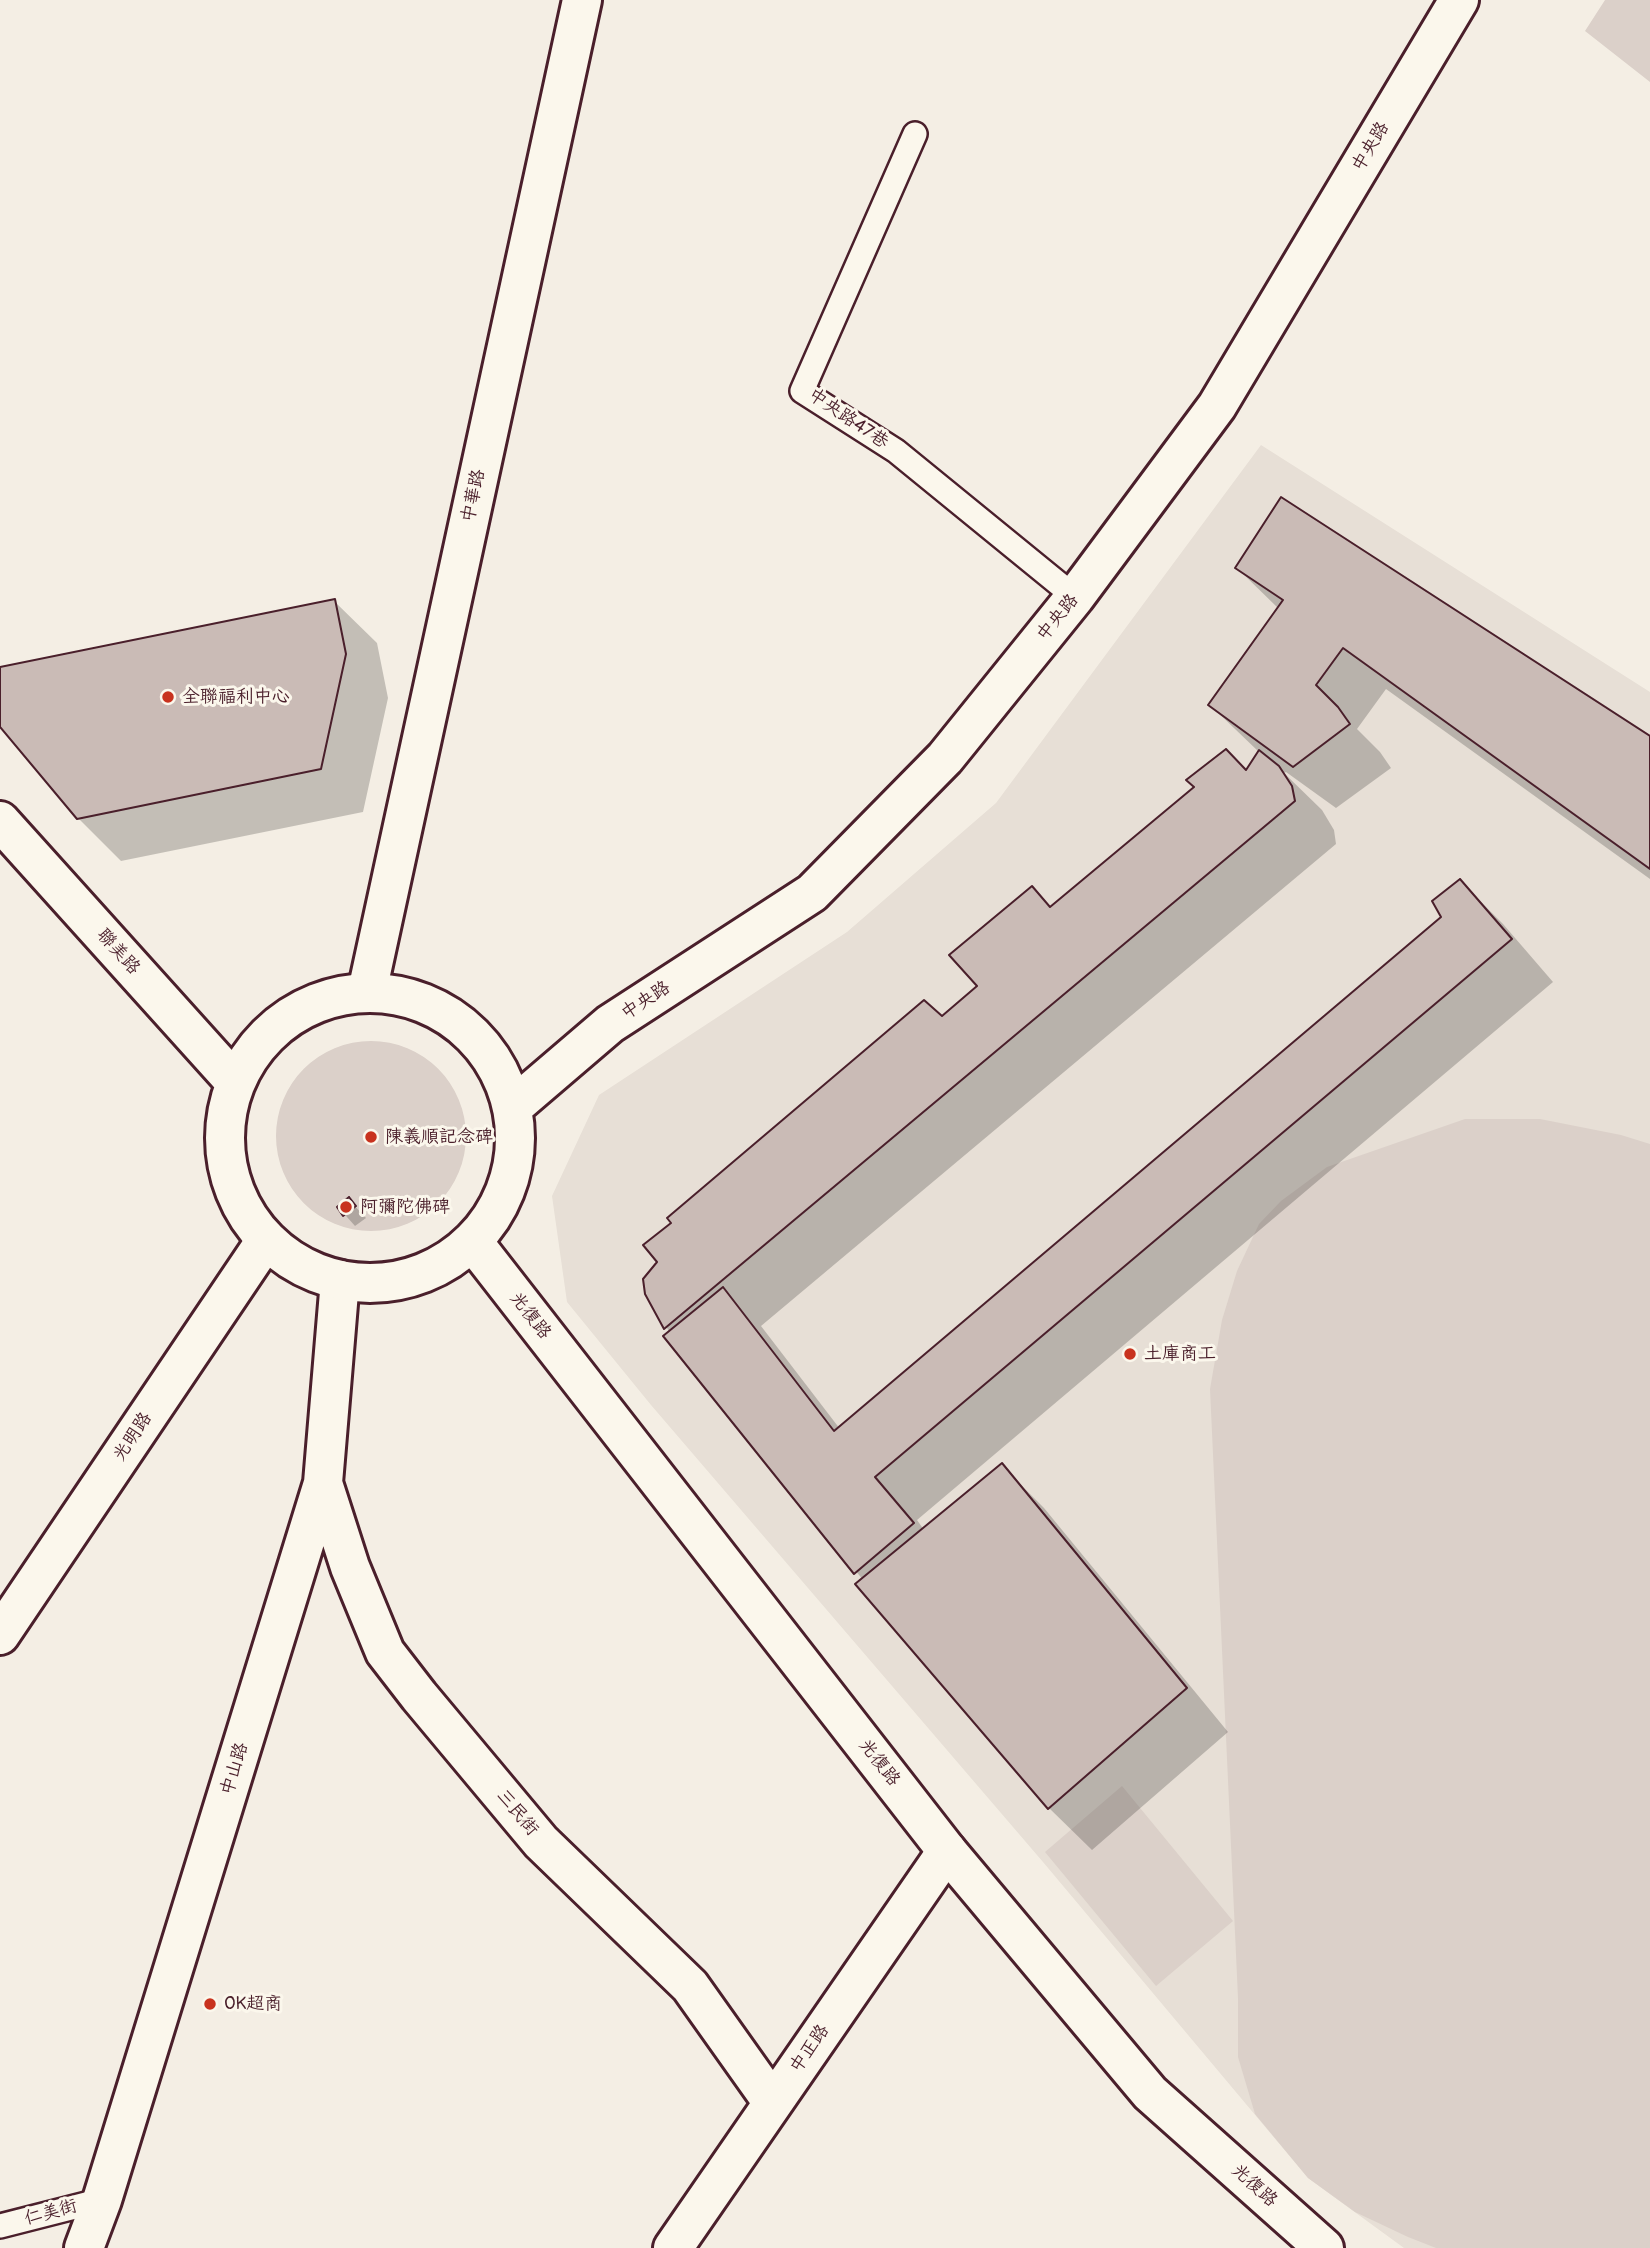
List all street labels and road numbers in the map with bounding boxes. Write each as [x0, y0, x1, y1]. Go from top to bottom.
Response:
street label: 中央路 [1348, 118, 1394, 176]
street label: 中央路47巷 [804, 384, 892, 454]
street label: 中華路 [458, 467, 490, 525]
street label: 中央路 [1033, 590, 1083, 646]
street label: 聯美路 [92, 925, 144, 979]
street label: 中央路 [617, 977, 675, 1025]
street label: 光復路 [505, 1288, 555, 1344]
street label: 光明路 [109, 1409, 157, 1465]
street label: 光復路 [854, 1735, 904, 1791]
street label: 中山路 [217, 1740, 253, 1798]
street label: 三民街 [491, 1785, 543, 1841]
street label: 中正路 [786, 2021, 834, 2077]
street label: 光復路 [1227, 2160, 1281, 2212]
street label: 仁美街 [22, 2196, 80, 2230]

